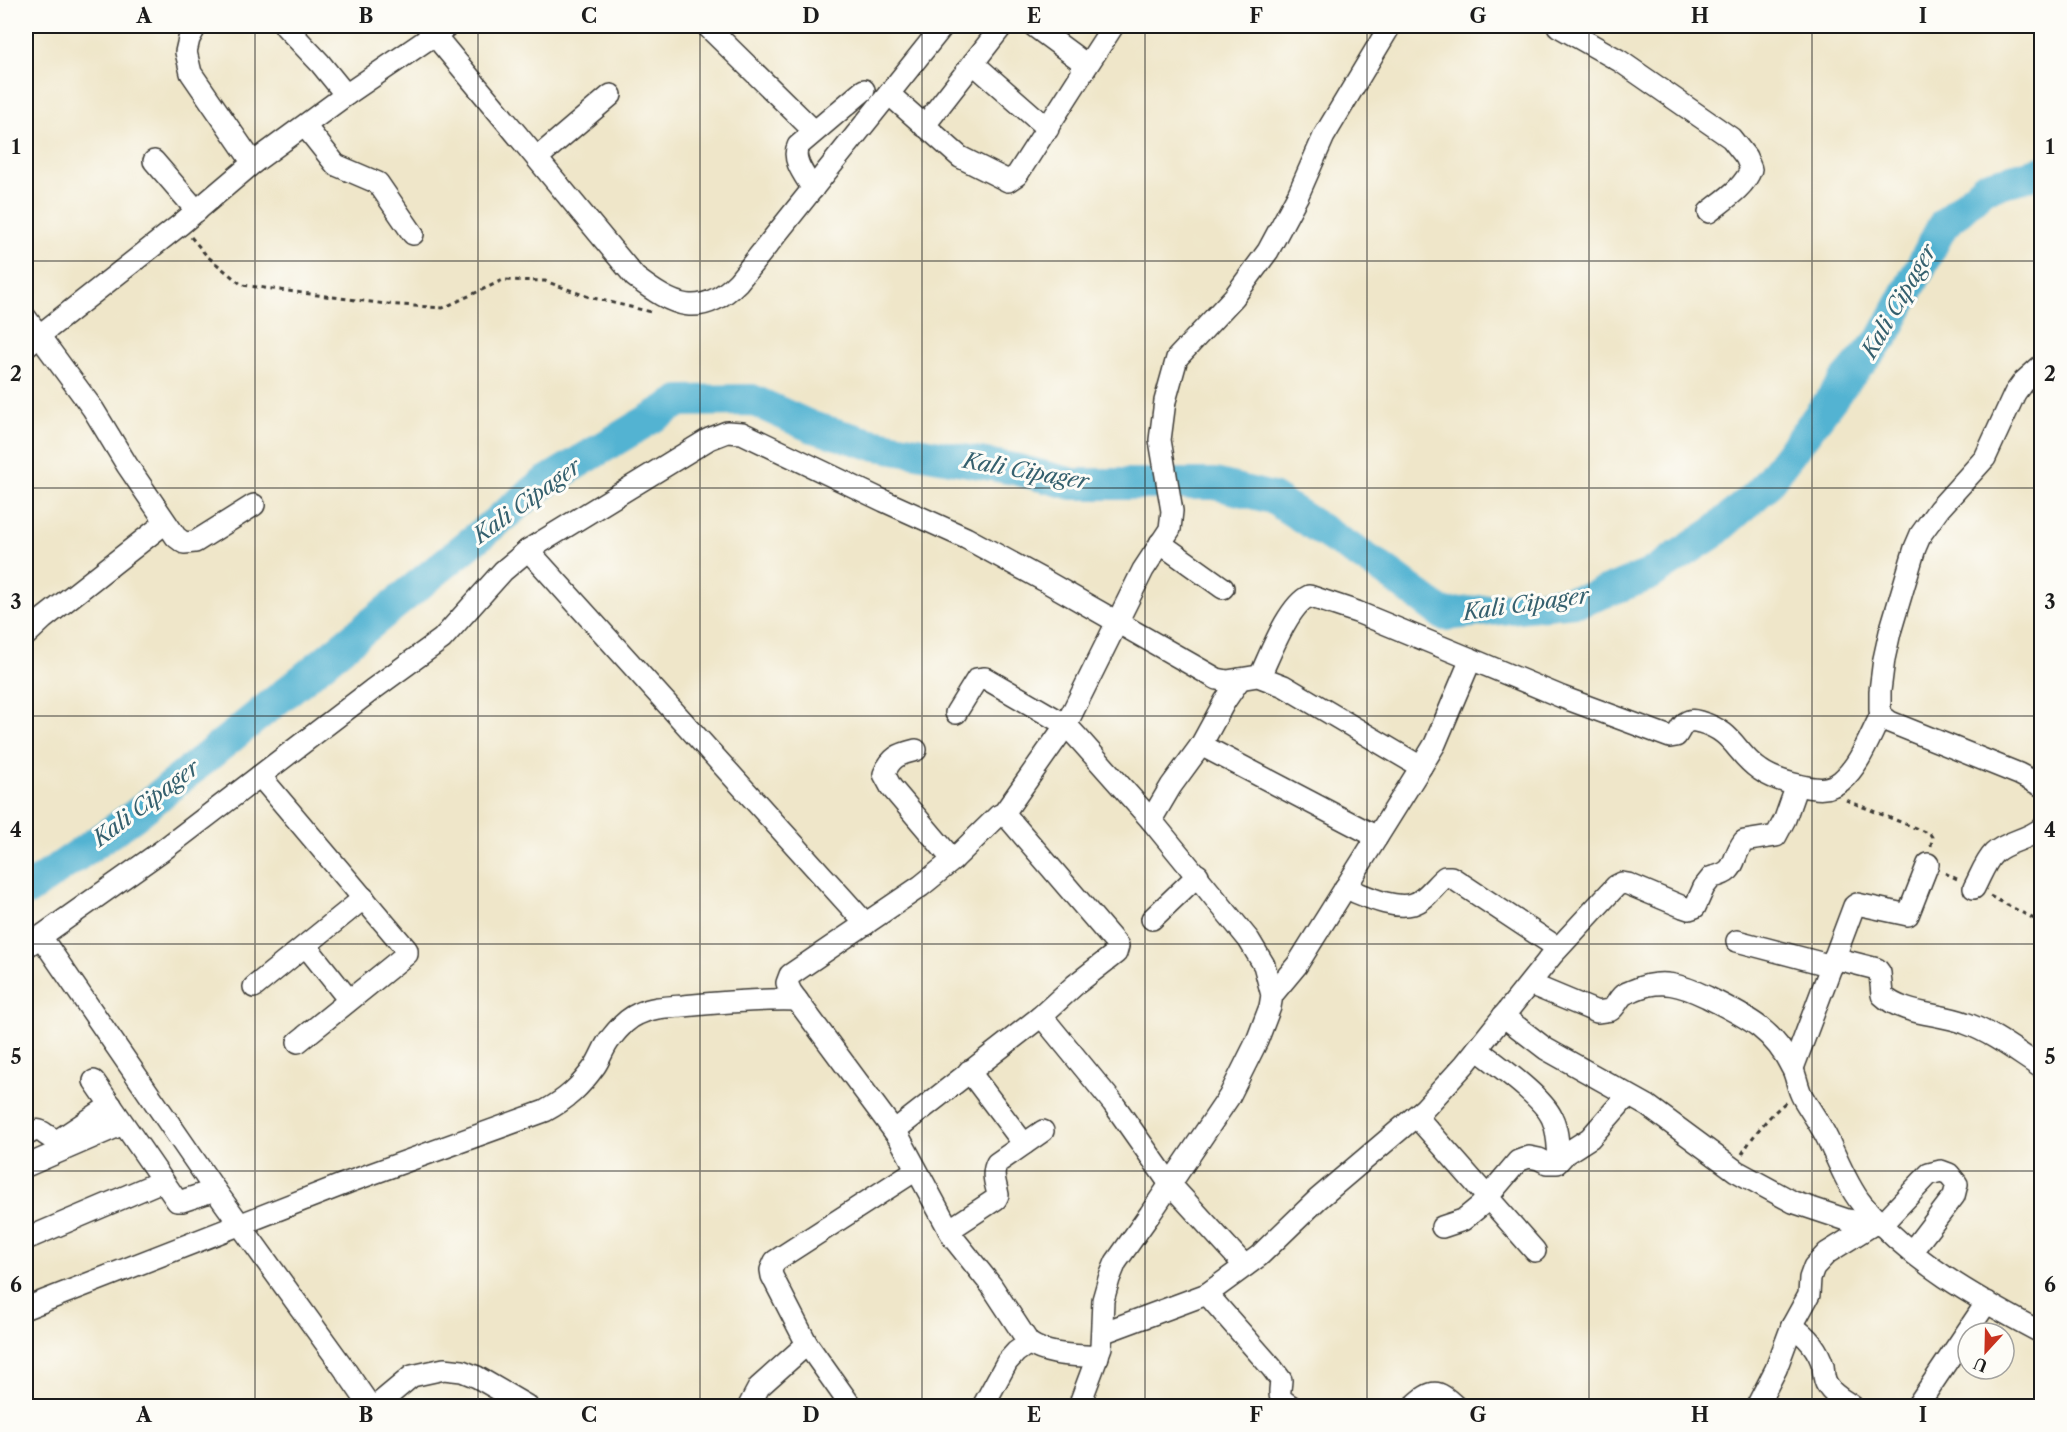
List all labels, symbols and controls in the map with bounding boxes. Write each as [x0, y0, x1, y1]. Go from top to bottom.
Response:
text: A [135, 4, 152, 28]
text: B [359, 4, 374, 28]
text: C [581, 4, 597, 28]
text: D [802, 4, 820, 28]
text: E [1027, 4, 1041, 28]
text: F [1249, 4, 1263, 28]
text: G [1470, 4, 1487, 28]
text: H [1691, 4, 1709, 28]
text: I [1919, 4, 1927, 28]
text: 1 [12, 135, 21, 159]
text: 1 [2046, 135, 2055, 159]
water label: Kali Cipager [1855, 238, 1943, 364]
text: 2 [10, 362, 22, 386]
text: 2 [2044, 362, 2056, 386]
water label: Kali Cipager [959, 446, 1092, 496]
water label: Kali Cipager [466, 452, 588, 550]
water label: Kali Cipager [1459, 582, 1592, 626]
text: 3 [10, 590, 22, 614]
text: 3 [2044, 590, 2056, 614]
water label: Kali Cipager [86, 753, 206, 853]
text: 4 [10, 818, 22, 842]
text: 4 [2044, 818, 2056, 842]
text: 5 [10, 1045, 22, 1069]
text: 5 [2044, 1045, 2056, 1069]
text: 6 [10, 1273, 22, 1297]
text: 6 [2044, 1273, 2056, 1297]
north arrow [1956, 1321, 2016, 1381]
text: U [1971, 1353, 1990, 1377]
text: A [135, 1403, 152, 1427]
text: B [359, 1403, 374, 1427]
text: C [581, 1403, 597, 1427]
text: D [802, 1403, 820, 1427]
text: E [1027, 1403, 1041, 1427]
text: F [1249, 1403, 1263, 1427]
text: G [1470, 1403, 1487, 1427]
text: H [1691, 1403, 1709, 1427]
text: I [1919, 1403, 1927, 1427]

